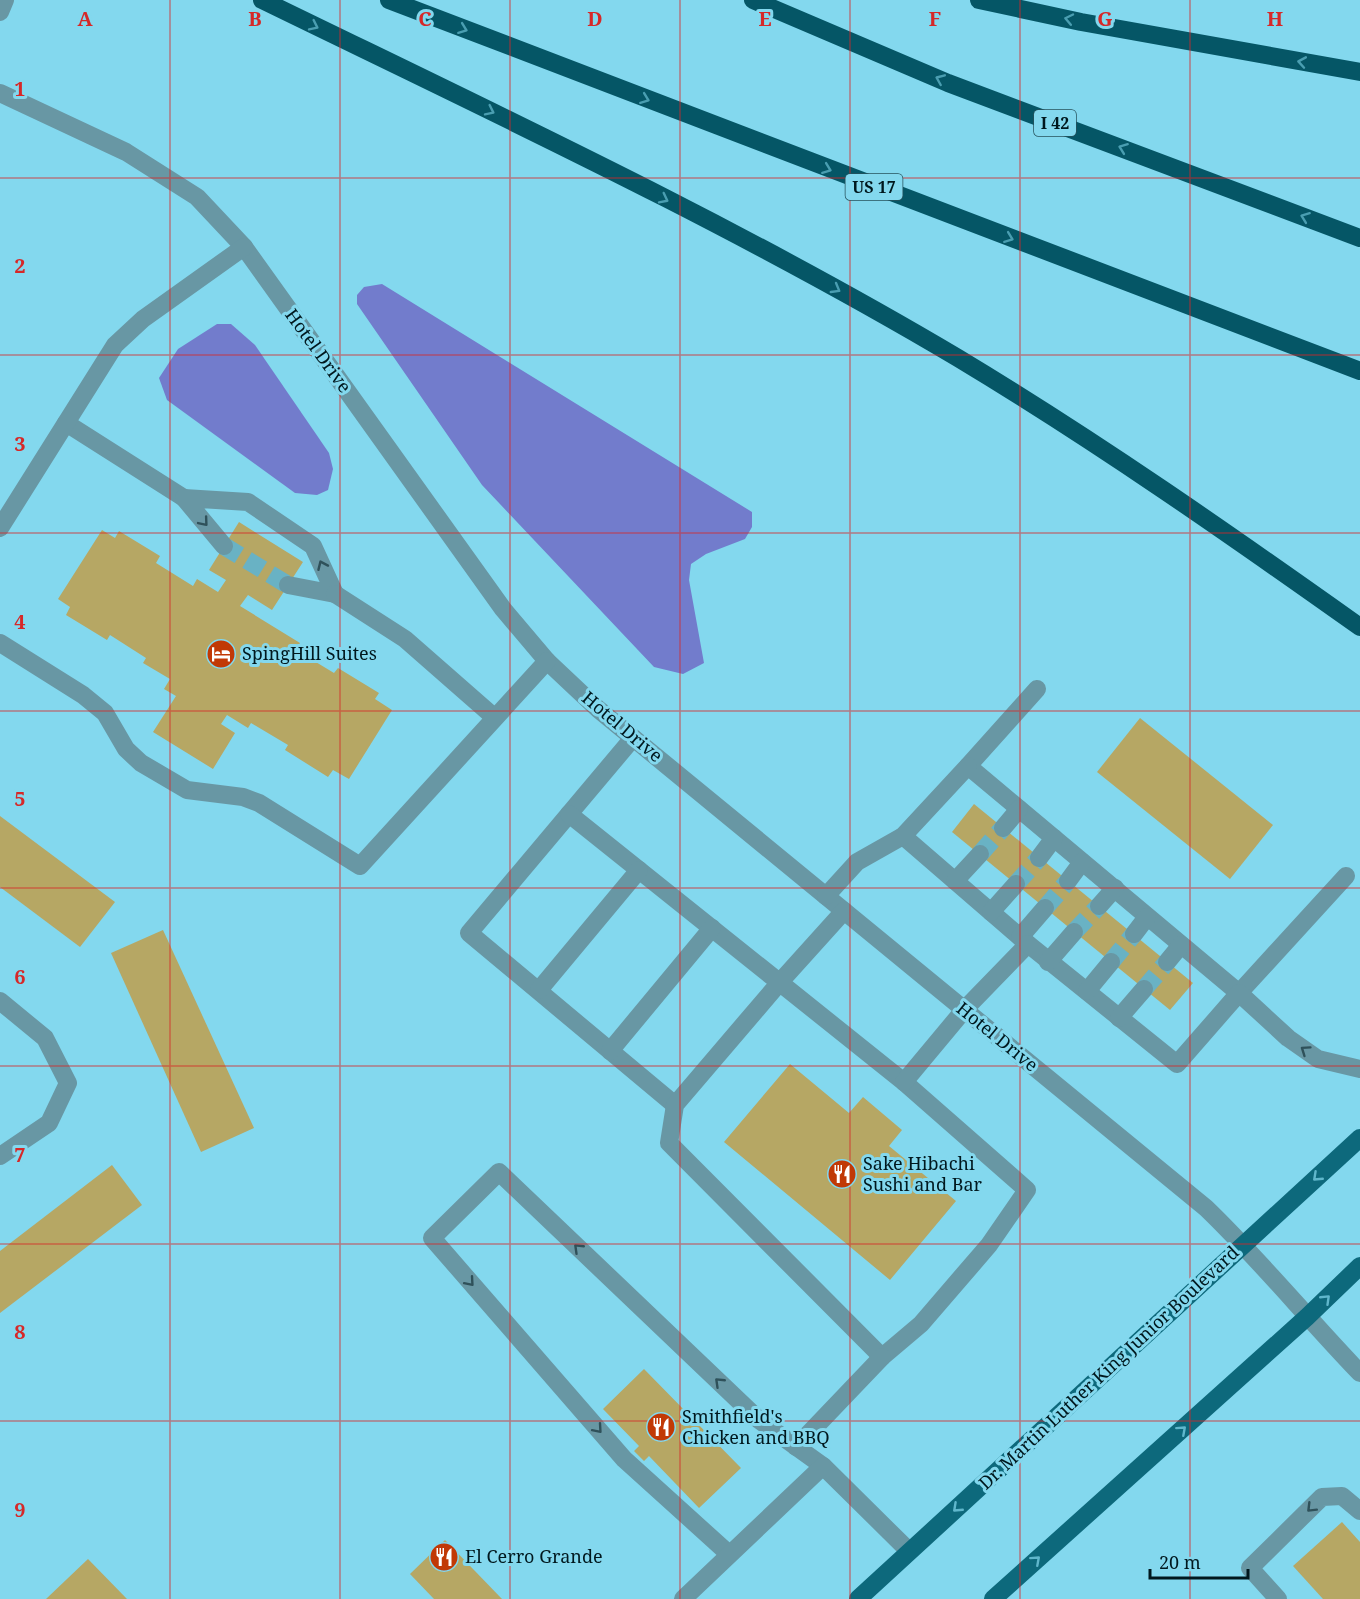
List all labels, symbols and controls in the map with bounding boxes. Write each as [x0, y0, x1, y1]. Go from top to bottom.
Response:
text: A [77, 5, 93, 32]
text: B [248, 5, 262, 32]
text: C [418, 5, 432, 32]
text: D [587, 5, 603, 32]
text: E [758, 5, 772, 32]
text: F [929, 5, 941, 32]
text: G [1097, 5, 1113, 32]
text: H [1267, 5, 1283, 32]
one-way arrow [1065, 13, 1075, 26]
one-way arrow [308, 18, 319, 30]
one-way arrow [457, 22, 468, 34]
one-way arrow [1298, 56, 1308, 69]
one-way arrow [936, 74, 947, 86]
text: 1 [14, 75, 26, 102]
one-way arrow [639, 92, 650, 104]
one-way arrow [483, 104, 494, 116]
road number: I 42 [1034, 110, 1076, 136]
one-way arrow [1118, 143, 1129, 156]
one-way arrow [822, 161, 832, 174]
road number: US 17 [846, 174, 902, 200]
one-way arrow [658, 192, 668, 203]
one-way arrow [1300, 212, 1311, 224]
one-way arrow [1004, 231, 1014, 244]
text: 2 [14, 252, 26, 279]
one-way arrow [830, 282, 841, 294]
street label: Hotel Drive [280, 304, 357, 397]
text: 3 [14, 430, 26, 457]
one-way arrow [197, 515, 208, 526]
one-way arrow [317, 560, 329, 571]
text: 4 [14, 608, 26, 635]
hotel icon: SpingHill Suites [205, 638, 237, 670]
place label: SpingHill Suites [242, 641, 377, 665]
street label: Hotel Drive [577, 685, 668, 767]
text: 5 [14, 785, 26, 812]
text: 6 [14, 963, 26, 990]
street label: Hotel Drive [952, 996, 1043, 1076]
one-way arrow [1301, 1046, 1312, 1057]
text: 7 [14, 1141, 26, 1168]
place label: Sake Hibachi Sushi and Bar [863, 1151, 983, 1196]
restaurant icon: Sake Hibachi Sushi and Bar [826, 1158, 858, 1190]
one-way arrow [1313, 1170, 1324, 1181]
street label: Dr. Martin Luther King Junior Boulevard [973, 1240, 1244, 1495]
one-way arrow [575, 1244, 586, 1255]
one-way arrow [463, 1275, 474, 1286]
one-way arrow [1319, 1295, 1330, 1306]
text: 8 [14, 1318, 26, 1345]
one-way arrow [716, 1379, 727, 1390]
place label: Smithfield's Chicken and BBQ [682, 1404, 830, 1449]
restaurant icon: Smithfield's Chicken and BBQ [645, 1411, 677, 1443]
one-way arrow [591, 1422, 602, 1433]
one-way arrow [1175, 1426, 1185, 1437]
text: 9 [14, 1496, 26, 1523]
one-way arrow [953, 1501, 963, 1512]
one-way arrow [1307, 1501, 1318, 1511]
restaurant icon: El Cerro Grande [428, 1541, 460, 1573]
scale bar [1150, 1542, 1248, 1580]
place label: El Cerro Grande [465, 1544, 603, 1568]
text: 20 m [1159, 1550, 1201, 1574]
one-way arrow [1030, 1556, 1040, 1567]

